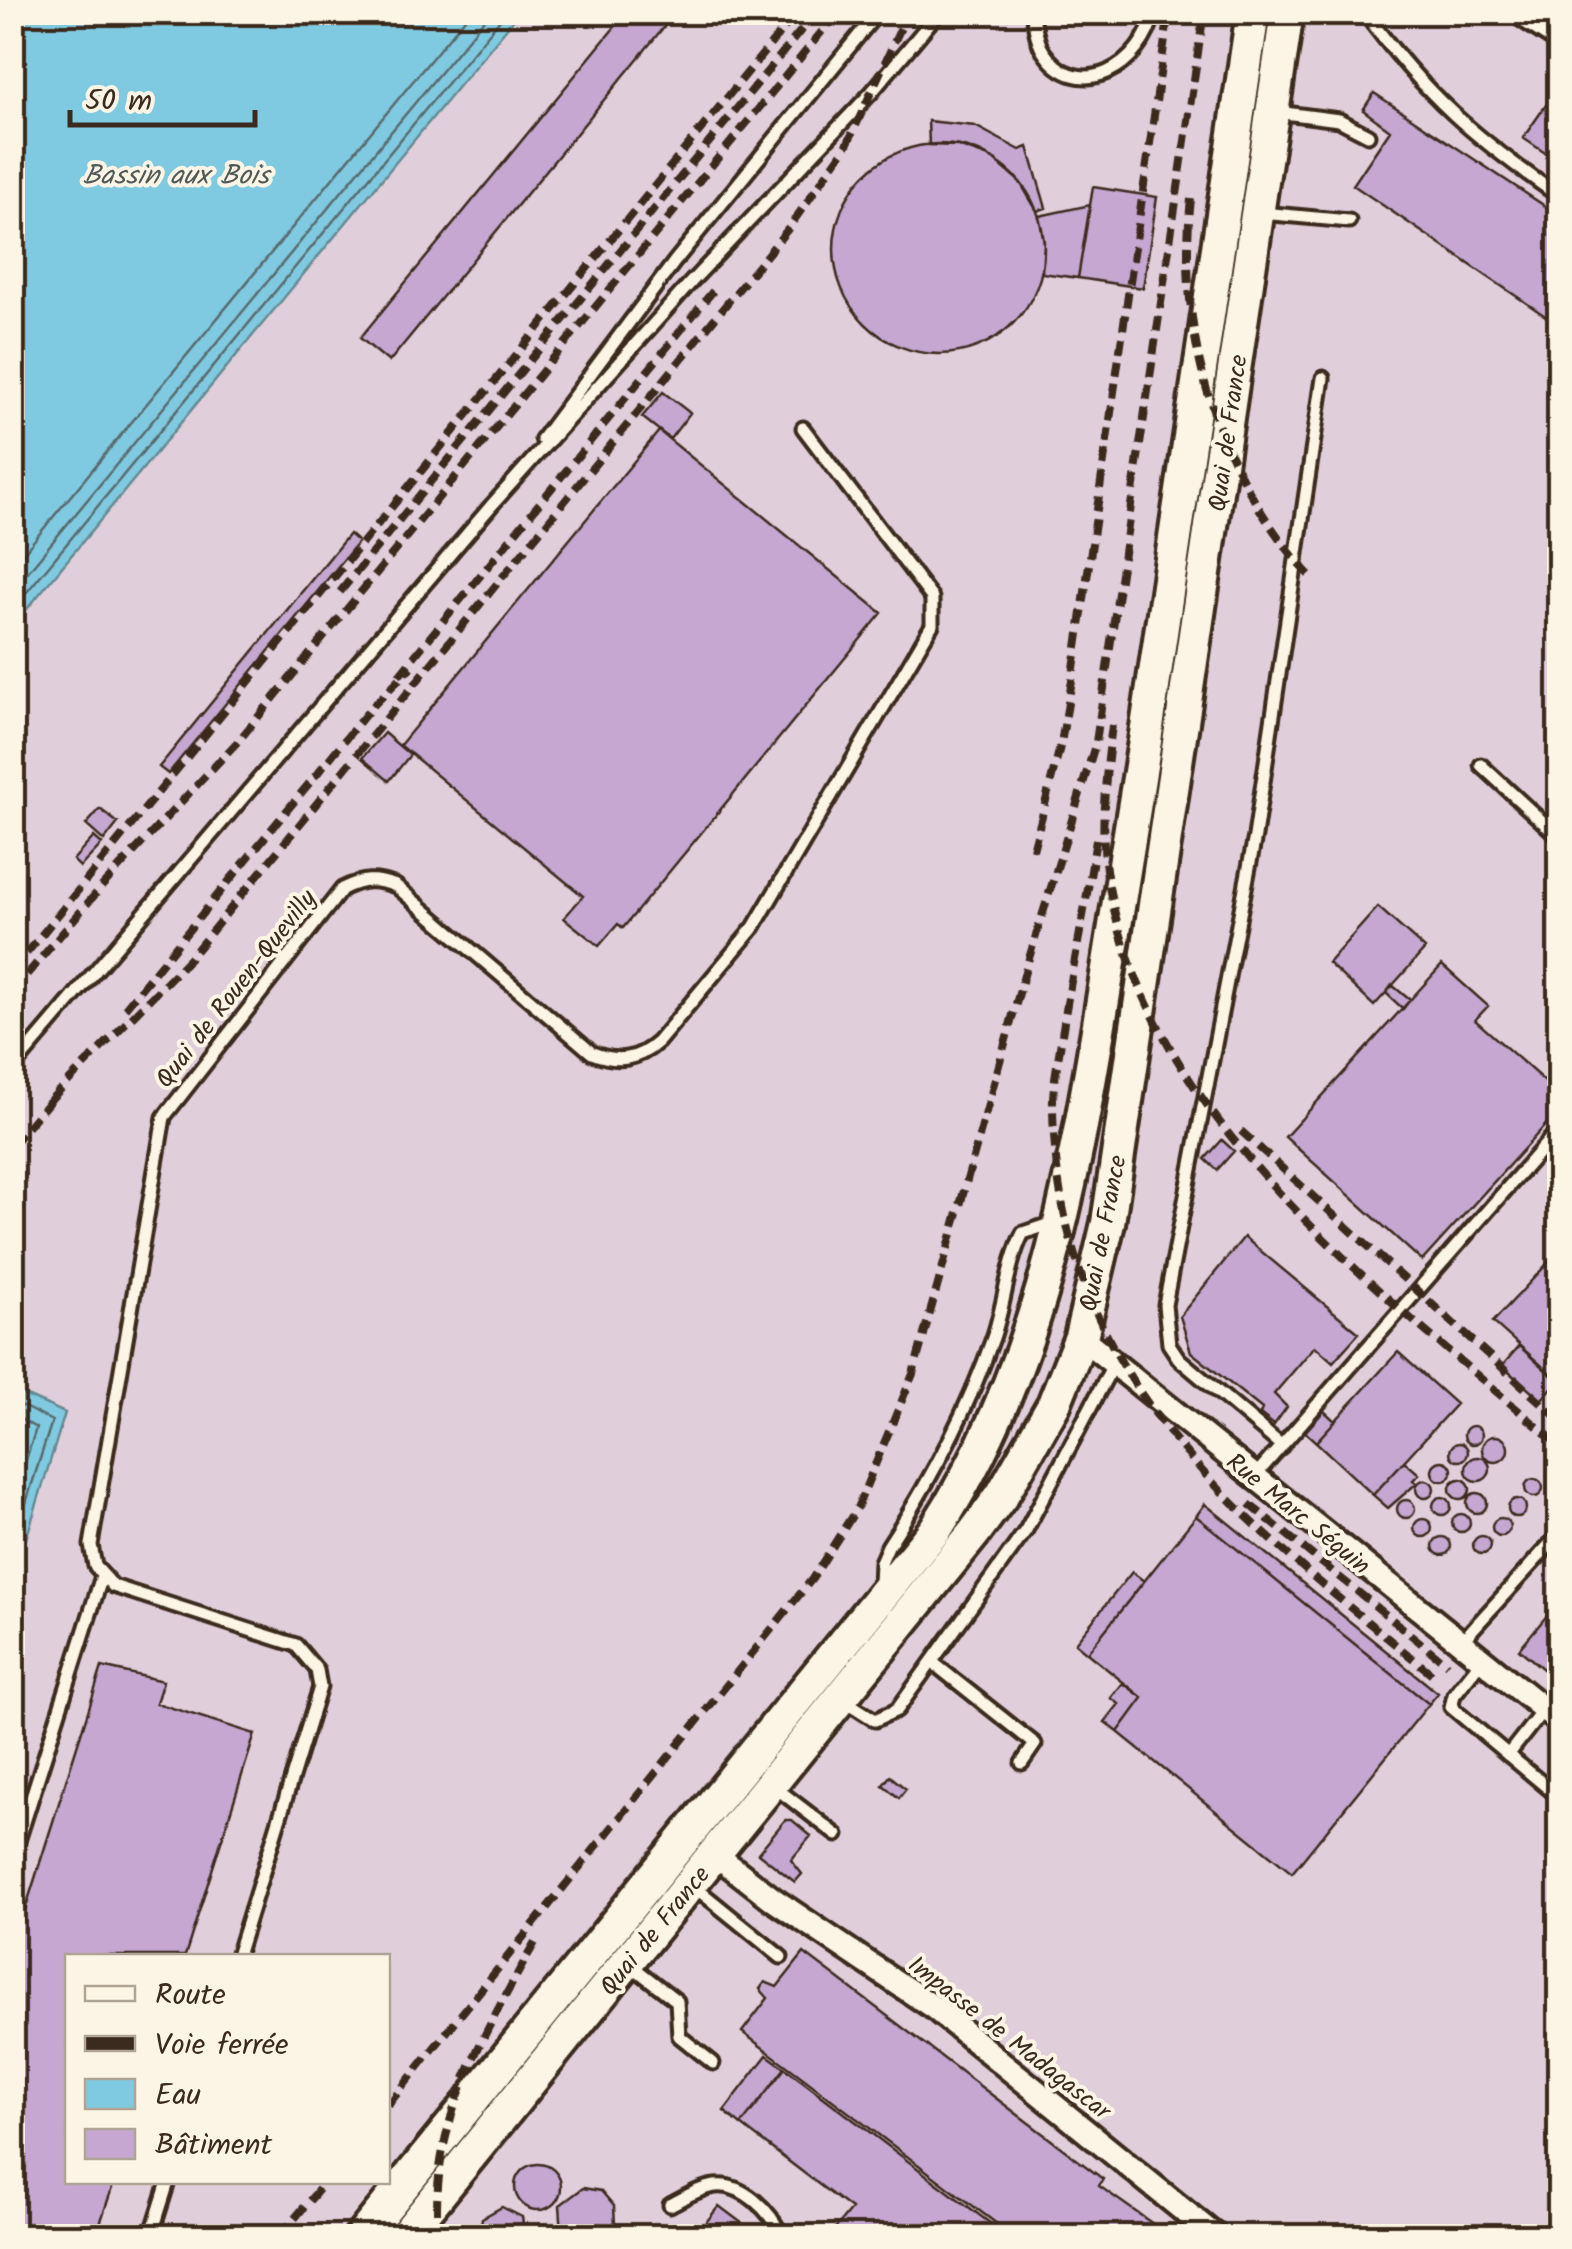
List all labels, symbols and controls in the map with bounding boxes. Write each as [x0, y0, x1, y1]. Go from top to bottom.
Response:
scale bar [70, 65, 255, 127]
text: 50 m [85, 78, 152, 126]
water label: Bassin aux Bois [83, 154, 272, 199]
street label: Quai de France [1198, 352, 1260, 514]
street label: Quai de Rouen-Quevilly [146, 881, 327, 1097]
street label: Quai de France [1069, 1152, 1139, 1315]
street label: Rue Marc Séguin [1217, 1444, 1379, 1586]
street label: Quai de France [590, 1857, 721, 2005]
street label: Impasse de Madagascar [898, 1946, 1120, 2132]
legend [65, 1954, 390, 2184]
text: Route [155, 1972, 226, 2020]
text: Voie ferrée [155, 2022, 289, 2070]
text: Eau [155, 2072, 201, 2120]
text: Bâtiment [155, 2122, 272, 2170]

